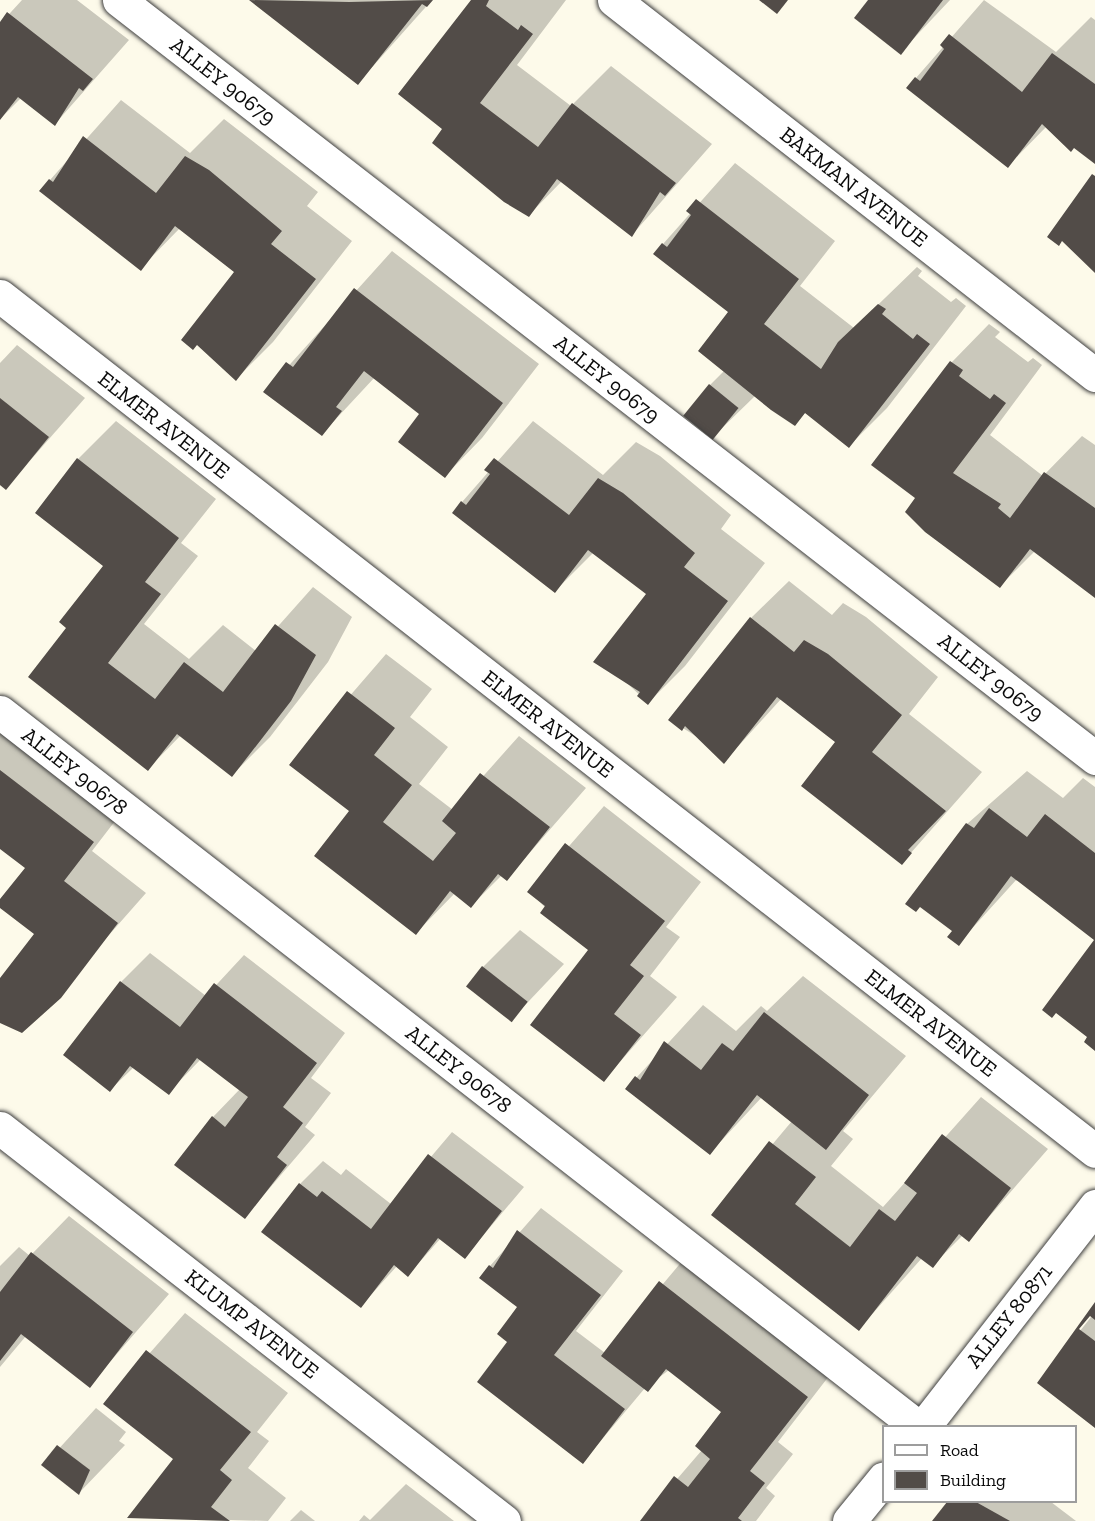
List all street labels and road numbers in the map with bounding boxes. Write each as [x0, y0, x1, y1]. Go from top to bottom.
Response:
street label: ALLEY 90679 [165, 31, 281, 131]
street label: BAKMAN AVENUE [775, 121, 933, 253]
street label: ALLEY 90679 [549, 329, 665, 429]
street label: ELMER AVENUE [93, 365, 235, 485]
street label: ALLEY 90679 [933, 627, 1049, 727]
street label: ELMER AVENUE [477, 664, 619, 784]
street label: ALLEY 90678 [16, 721, 134, 821]
street label: ELMER AVENUE [860, 963, 1002, 1083]
street label: ALLEY 90678 [400, 1019, 518, 1119]
street label: ALLEY 80871 [960, 1259, 1058, 1373]
street label: KLUMP AVENUE [179, 1263, 325, 1385]

